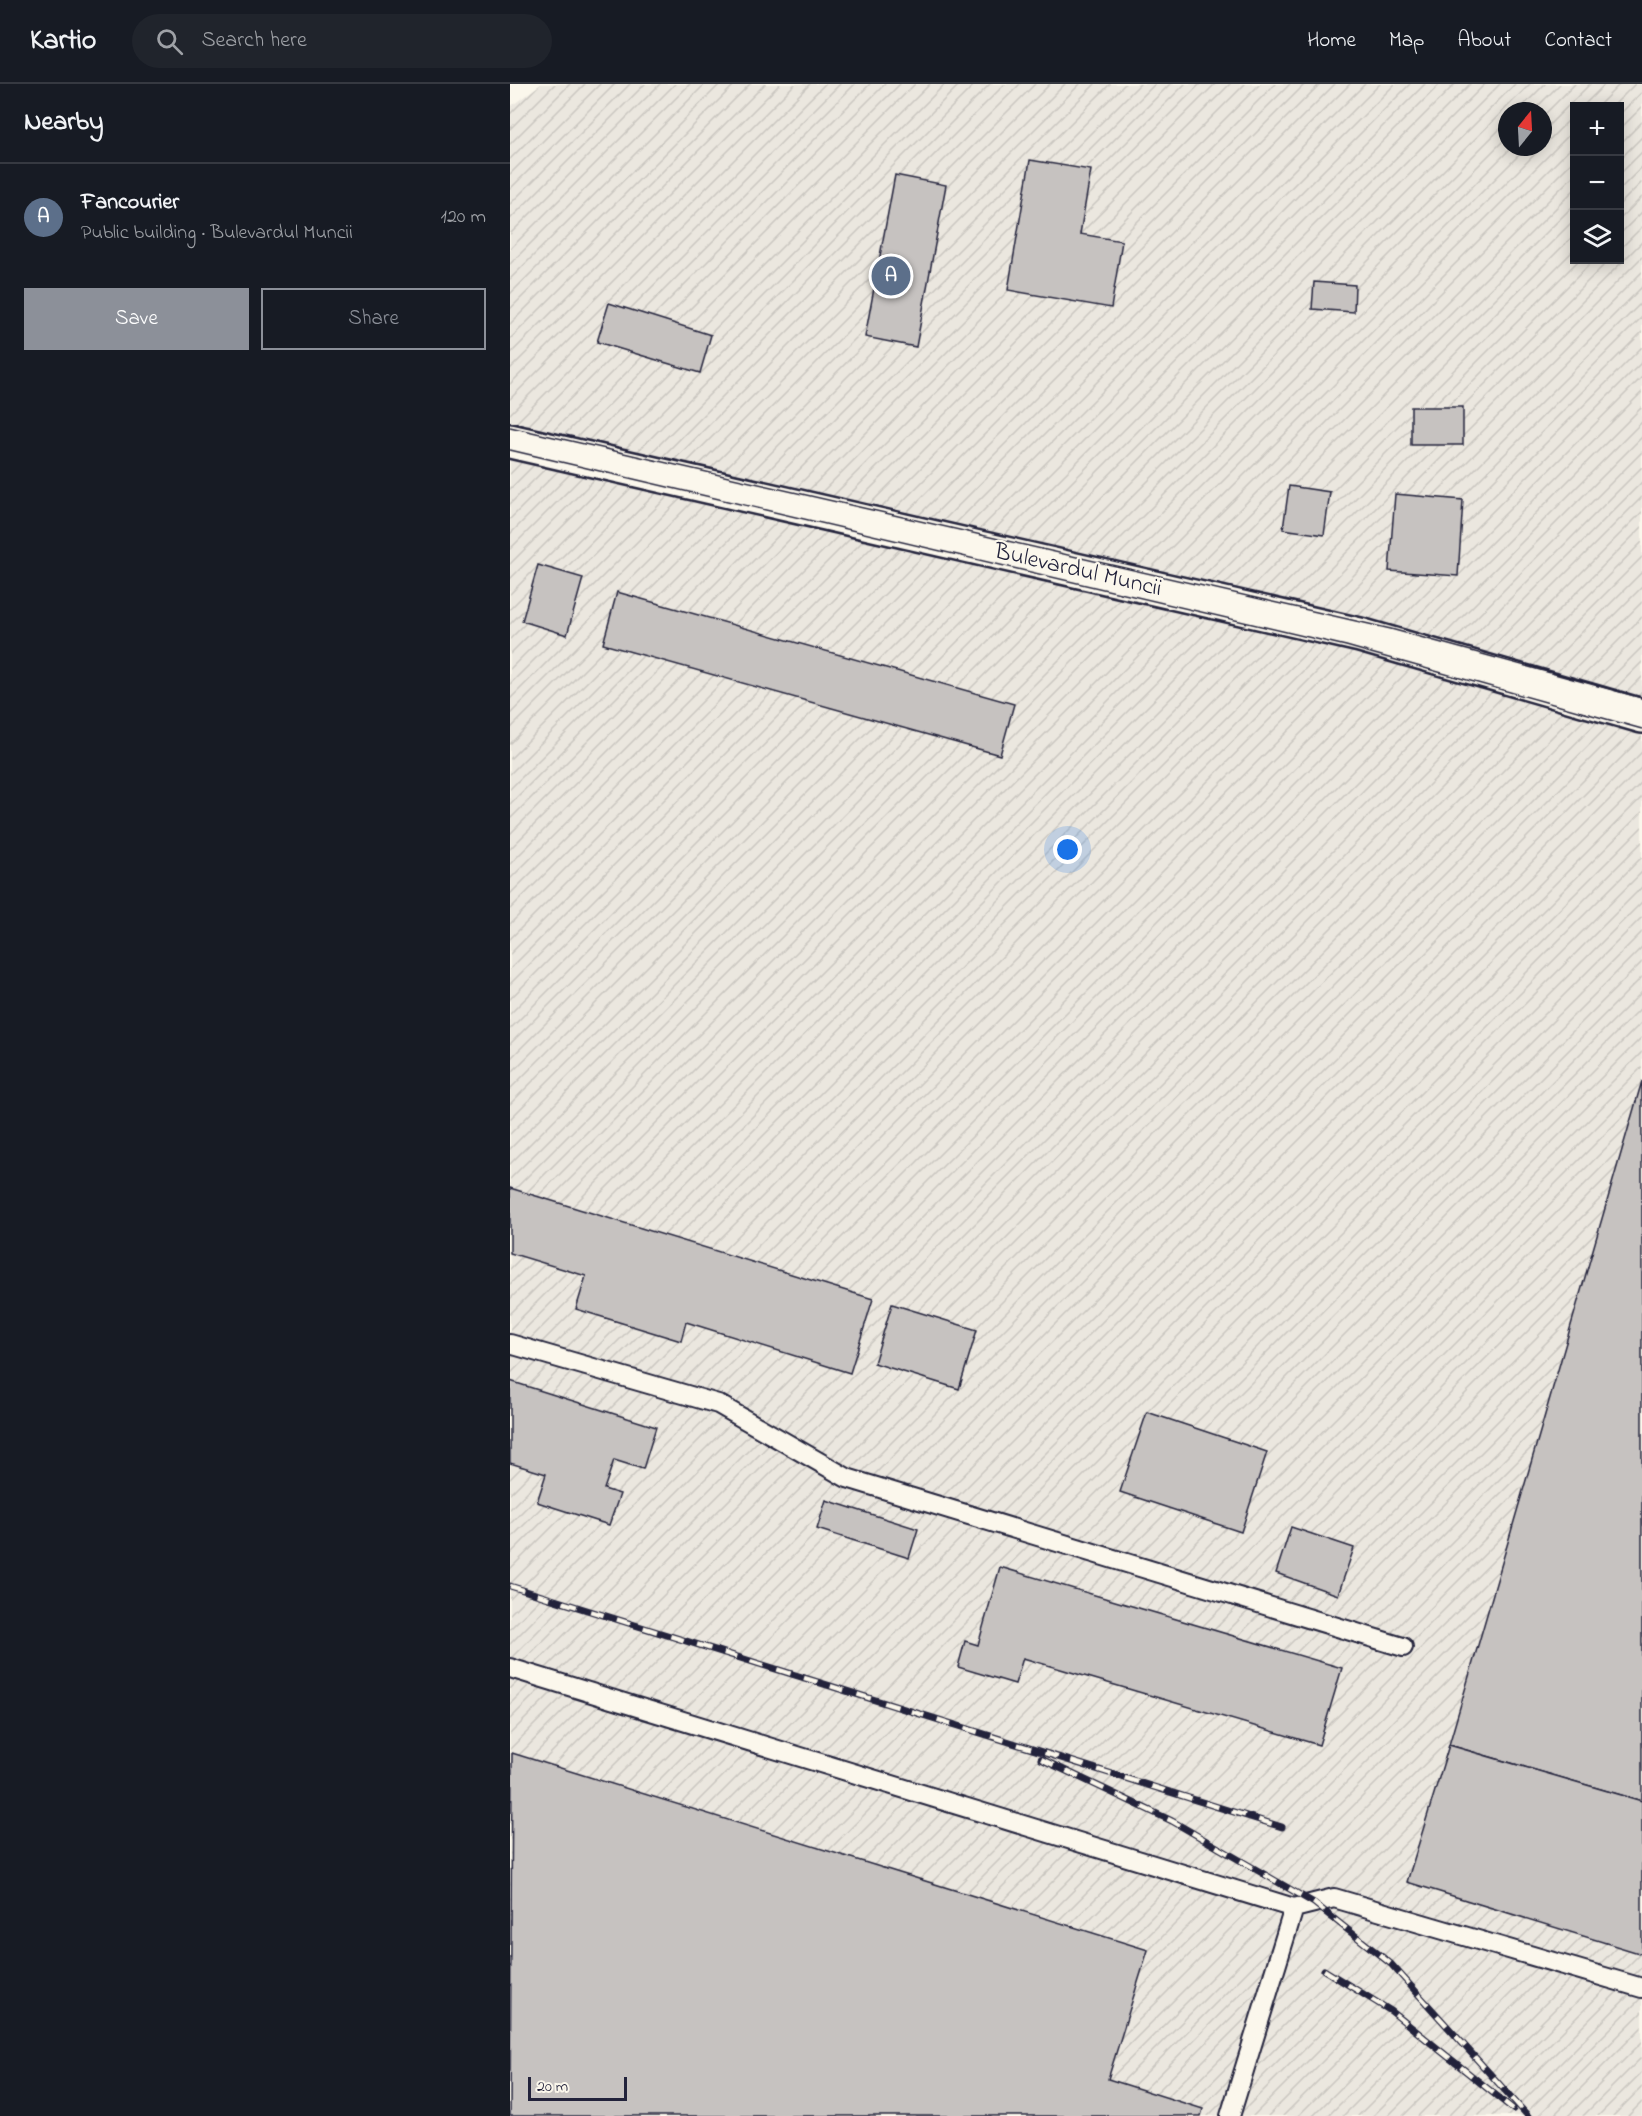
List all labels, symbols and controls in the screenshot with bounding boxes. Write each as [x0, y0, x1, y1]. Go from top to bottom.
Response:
search box [132, 14, 552, 68]
text: Kartio [30, 21, 96, 62]
icon: search [153, 25, 186, 58]
text: Search here [201, 25, 307, 57]
text: Home [1307, 26, 1356, 56]
text: Map [1389, 26, 1424, 56]
text: About [1457, 26, 1511, 56]
text: Contact [1544, 26, 1612, 56]
north arrow [1498, 102, 1552, 156]
map controls [1570, 102, 1624, 264]
button: + [1570, 102, 1624, 156]
text: Nearby [24, 104, 103, 142]
button: − [1570, 156, 1624, 210]
text: Fancourier [81, 187, 179, 219]
text: A [37, 203, 50, 232]
text: 120 m [441, 203, 486, 232]
button: layers [1570, 210, 1624, 264]
text: Public building · Bulevardul Muncii [81, 219, 353, 248]
pin: A [872, 254, 910, 298]
button: Save [24, 288, 249, 350]
button: Share [261, 288, 486, 350]
street label: Bulevardul Muncii [990, 535, 1165, 607]
your location [1053, 835, 1082, 864]
scale bar [528, 2074, 627, 2102]
text: 20 m [537, 2075, 568, 2099]

